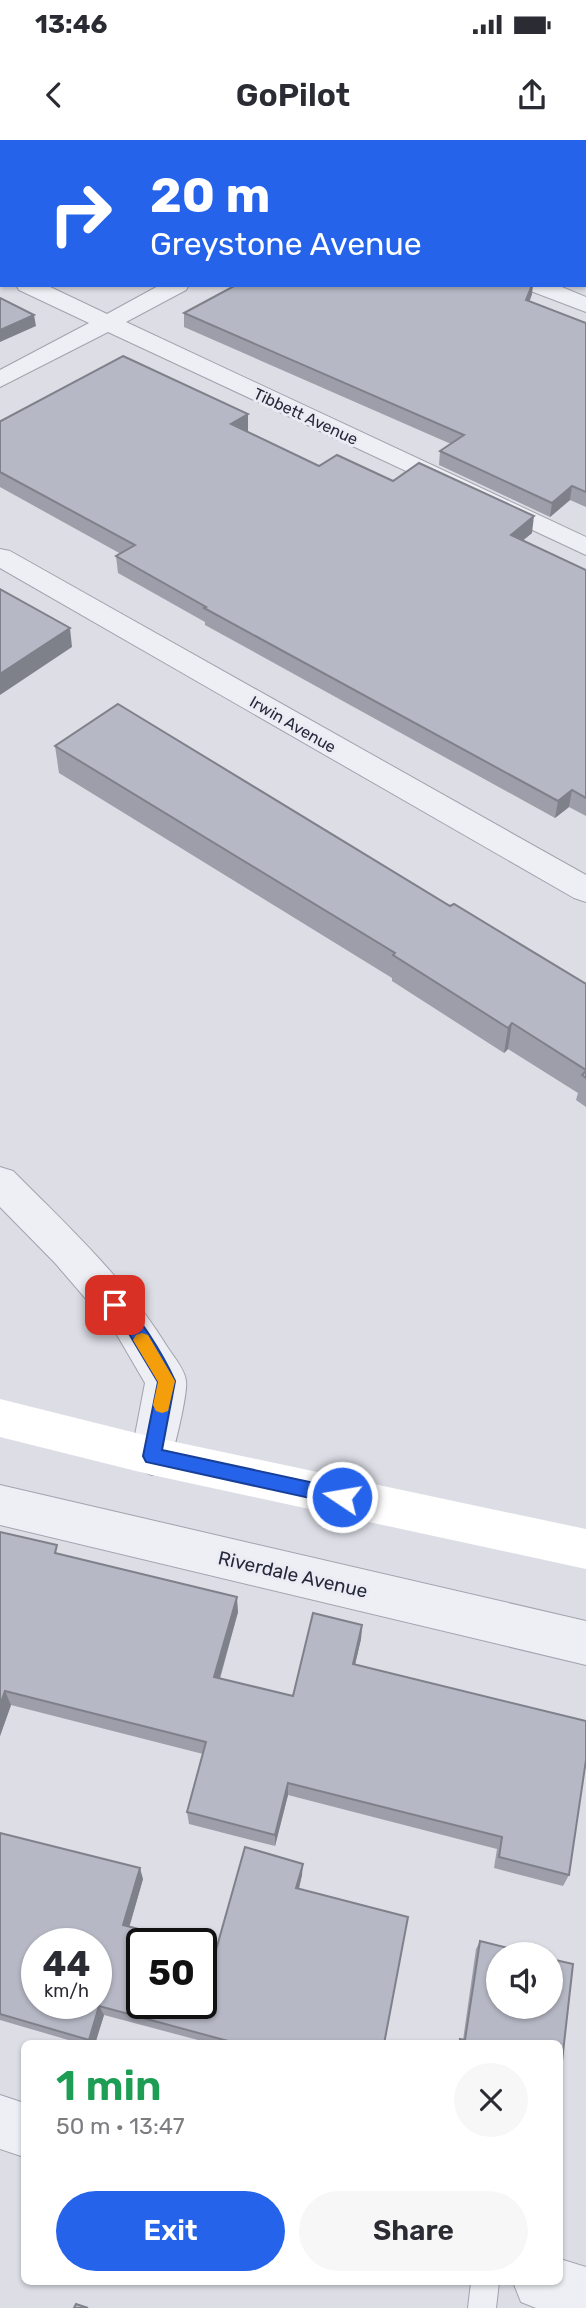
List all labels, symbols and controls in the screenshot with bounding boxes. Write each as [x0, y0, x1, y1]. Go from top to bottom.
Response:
text: 13:46 [35, 9, 107, 40]
icon: back [35, 76, 73, 114]
text: GoPilot [236, 76, 350, 114]
icon: share [513, 76, 551, 114]
text: 20 m [150, 166, 271, 224]
icon: right [35, 168, 126, 259]
text: Greystone Avenue [150, 225, 422, 263]
street label: Tibbett Avenue [251, 384, 361, 449]
street label: Irwin Avenue [246, 692, 339, 757]
pin [85, 1275, 145, 1335]
icon: arrive [96, 1286, 134, 1324]
position arrow [305, 1460, 379, 1534]
street label: Riverdale Avenue [216, 1546, 370, 1603]
speed limit sign: 50 [126, 1928, 217, 2019]
map controls [486, 1942, 563, 2019]
button: sound [486, 1942, 563, 2019]
text: 44 [43, 1943, 90, 1985]
text: km/h [44, 1980, 89, 2002]
text: 1 min [56, 2061, 162, 2111]
button: close [454, 2063, 528, 2137]
text: 50 m · 13:47 [56, 2112, 184, 2140]
button: Exit [56, 2191, 285, 2271]
button: Share [299, 2191, 528, 2271]

